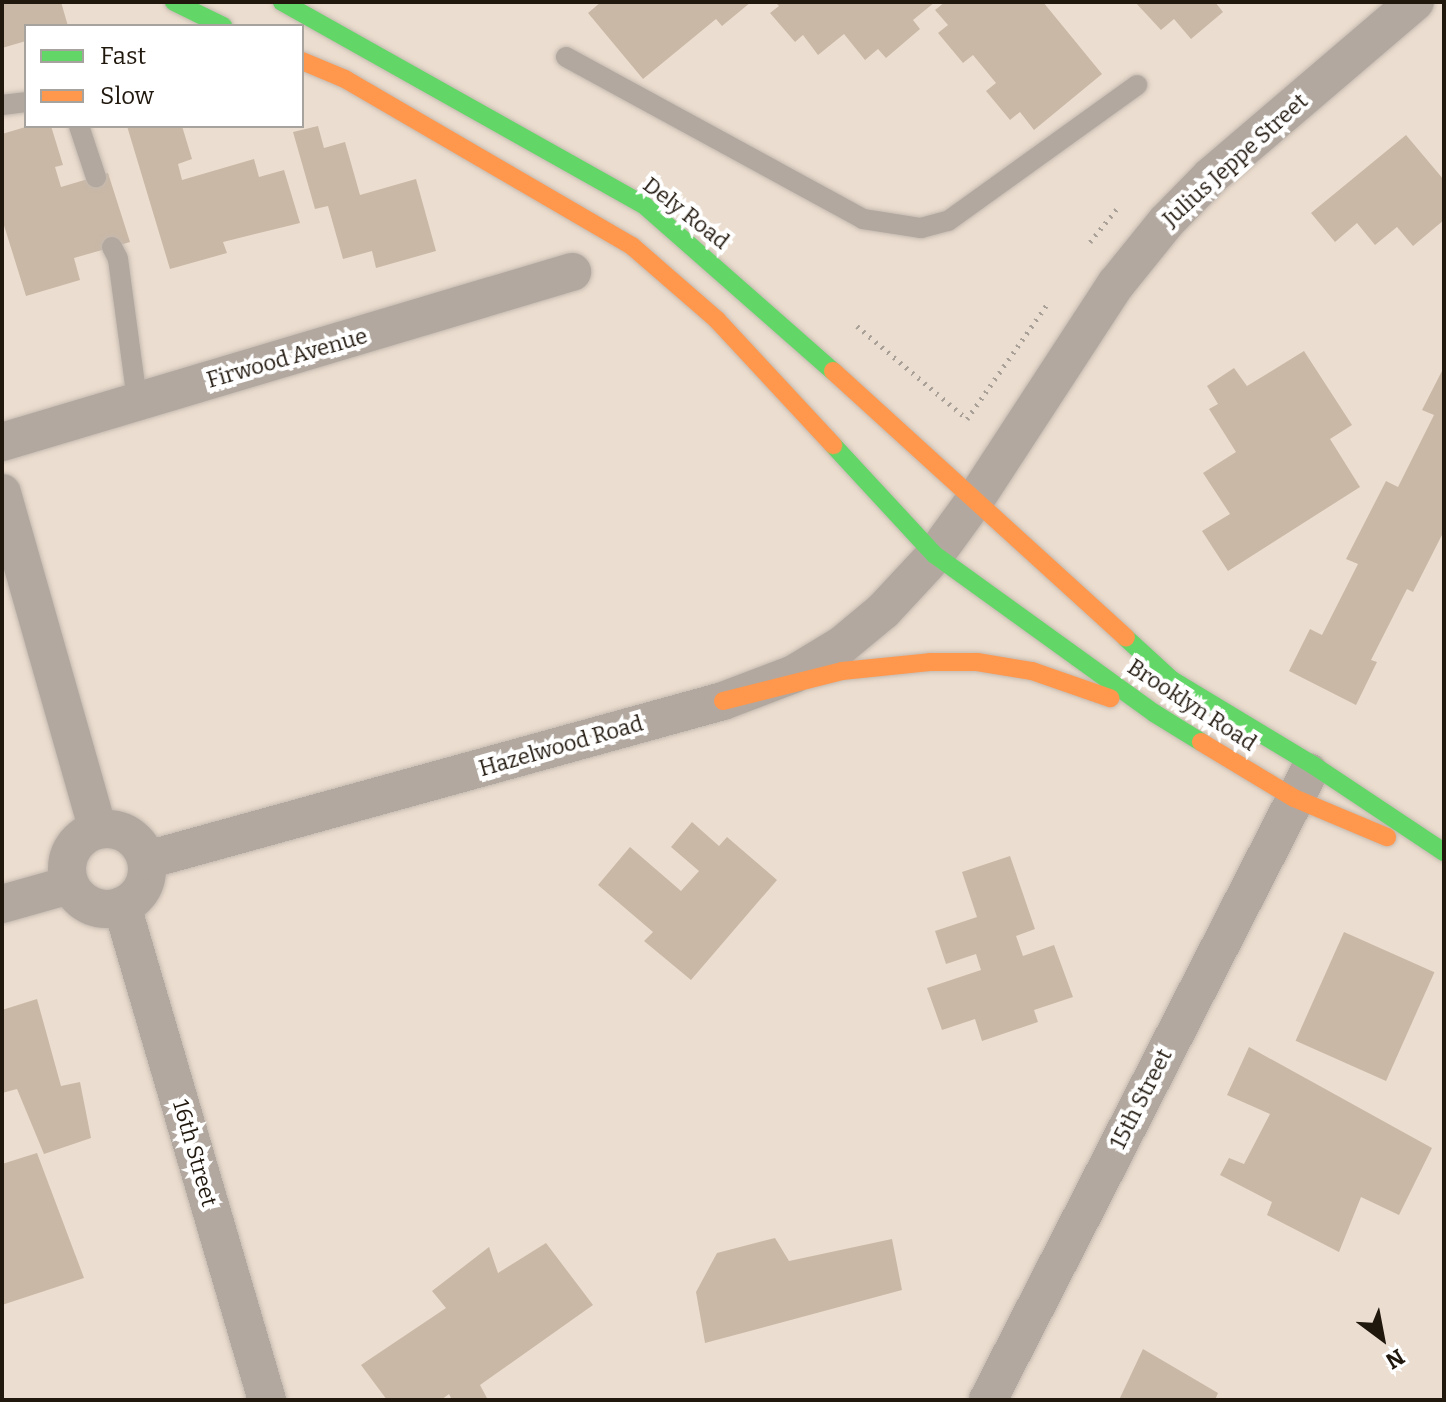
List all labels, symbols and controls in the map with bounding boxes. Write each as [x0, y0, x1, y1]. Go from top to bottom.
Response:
legend [24, 24, 304, 128]
text: Fast [100, 42, 146, 70]
text: Slow [100, 82, 154, 110]
street label: Julius Jeppe Street [1157, 88, 1313, 232]
street label: Dely Road [638, 171, 734, 255]
street label: Firwood Avenue [204, 322, 370, 394]
street label: Brooklyn Road [1123, 654, 1261, 756]
street label: Hazelwood Road [476, 710, 646, 782]
street label: 15th Street [1105, 1045, 1177, 1153]
street label: 16th Street [167, 1097, 223, 1209]
north arrow [1342, 1298, 1422, 1378]
text: N [1381, 1343, 1409, 1375]

